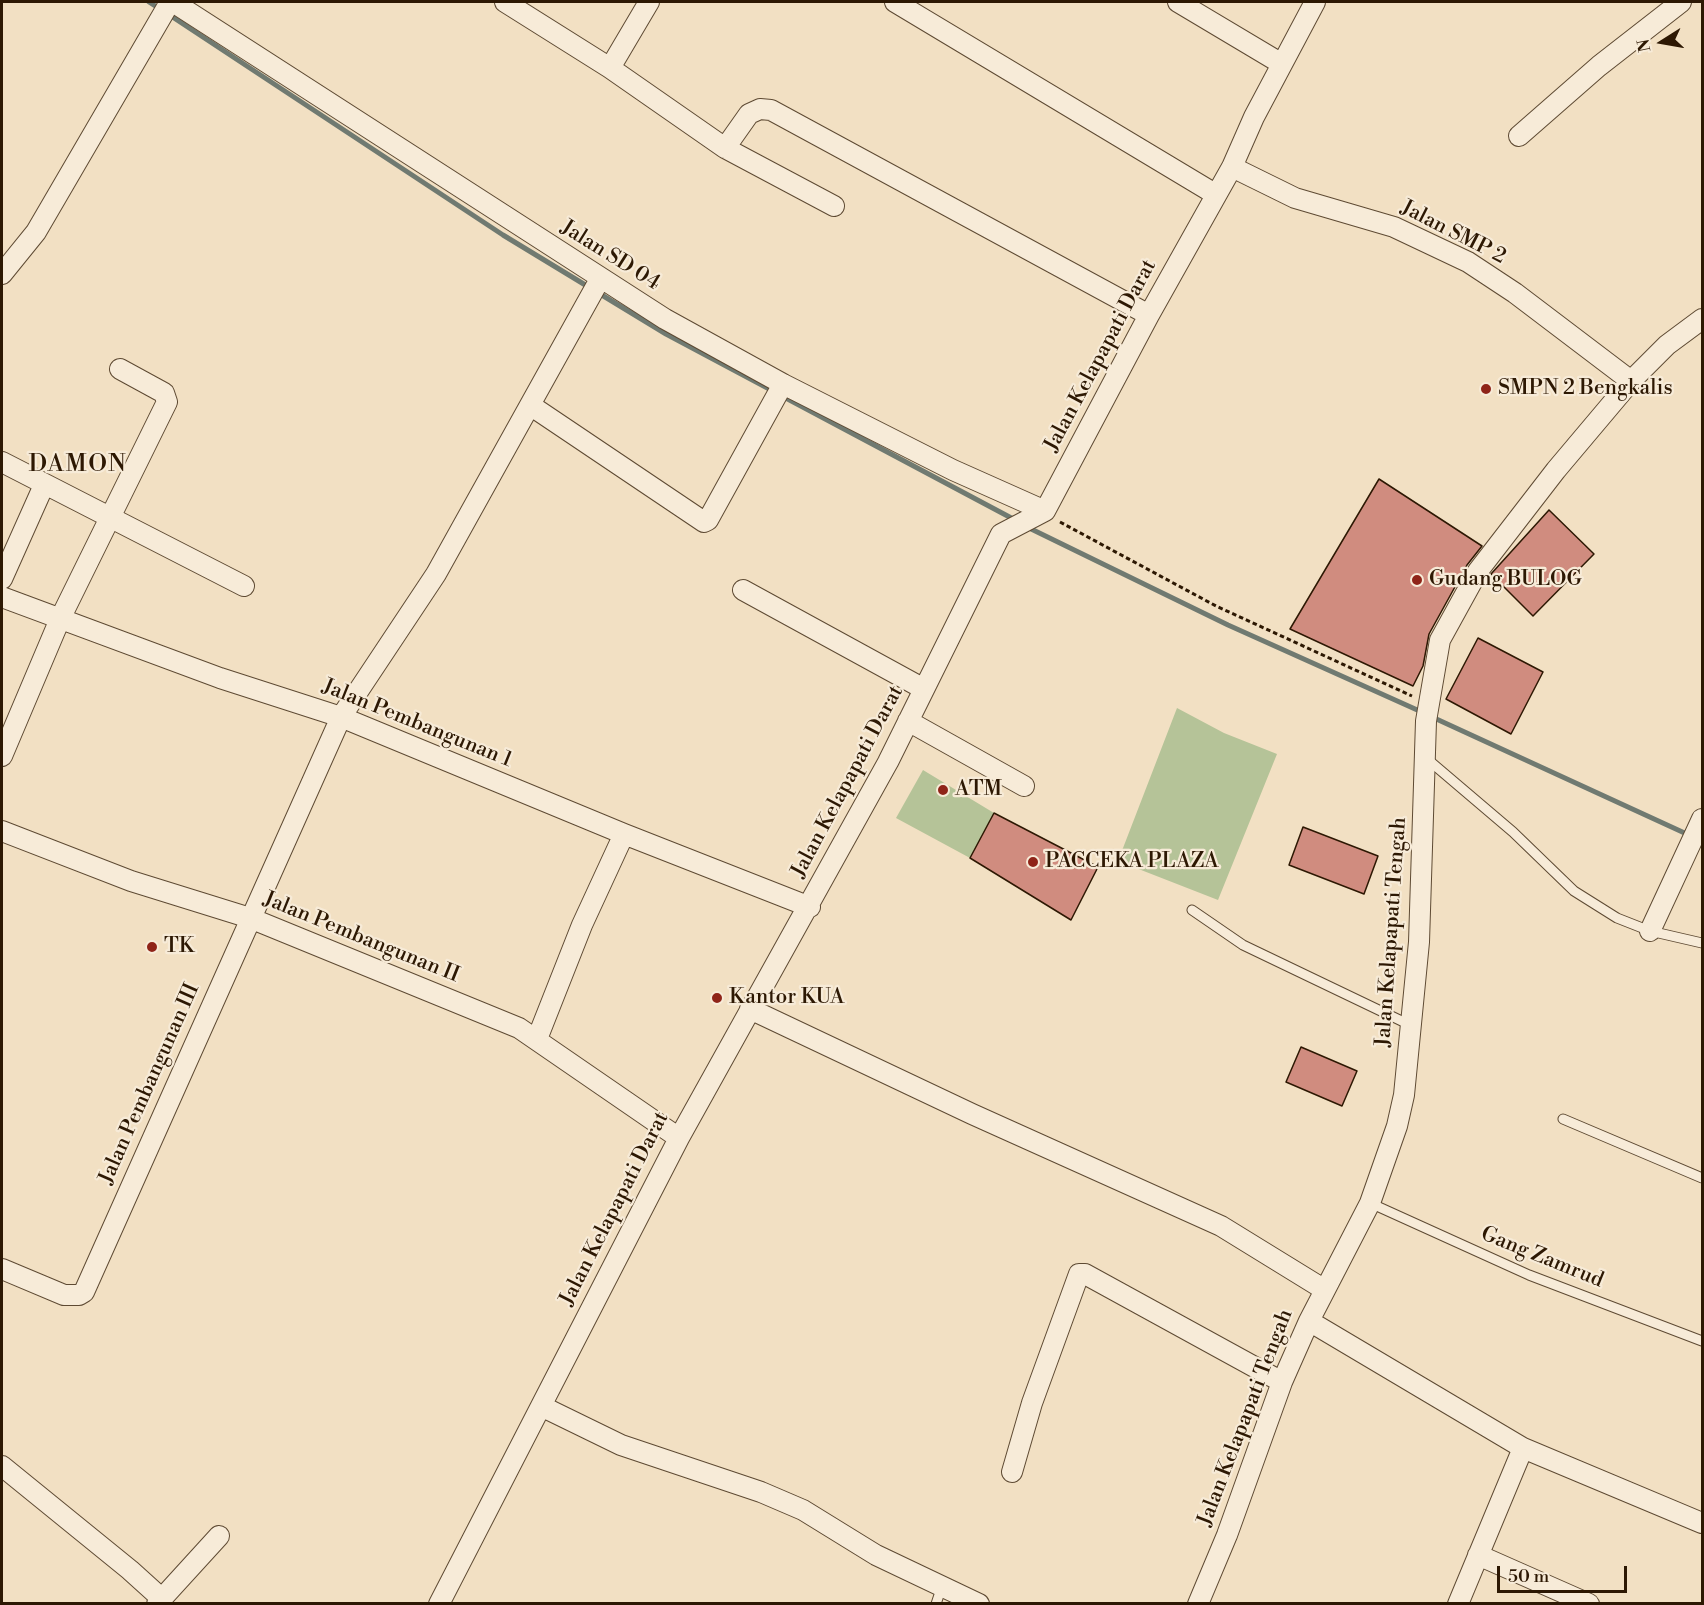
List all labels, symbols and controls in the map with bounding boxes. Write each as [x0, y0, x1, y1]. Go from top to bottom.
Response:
north arrow [1632, 12, 1692, 72]
text: N [1633, 37, 1655, 54]
street label: Jalan SMP 2 [1396, 196, 1510, 270]
street label: Jalan SD 04 [556, 216, 664, 296]
street label: Jalan Kelapapati Darat [1040, 256, 1162, 456]
place label: SMPN 2 Bengkalis [1498, 376, 1673, 402]
marker: SMPN 2 Bengkalis [1479, 382, 1493, 396]
district label: DAMON [29, 451, 127, 479]
place label: Gudang BULOG [1429, 567, 1582, 593]
marker: Gudang BULOG [1410, 573, 1424, 587]
street label: Jalan Pembangunan 1 [319, 674, 515, 774]
street label: Jalan Kelapapati Darat [787, 682, 909, 882]
place label: ATM [955, 777, 1002, 803]
marker: ATM [936, 783, 950, 797]
street label: Jalan Kelapapati Tengah [1371, 816, 1413, 1048]
place label: PACCEKA PLAZA [1045, 849, 1219, 875]
marker: PACCEKA PLAZA [1026, 855, 1040, 869]
street label: Jalan Pembangunan II [259, 887, 463, 989]
place label: TK [164, 934, 194, 960]
marker: TK [145, 940, 159, 954]
street label: Jalan Pembangunan III [94, 980, 206, 1188]
place label: Kantor KUA [729, 985, 844, 1011]
marker: Kantor KUA [710, 991, 724, 1005]
street label: Jalan Kelapapati Darat [555, 1108, 675, 1310]
street label: Gang Zamrud [1477, 1222, 1607, 1294]
street label: Jalan Kelapapati Tengah [1193, 1306, 1299, 1530]
scale bar [1500, 1554, 1630, 1592]
text: 50 m [1508, 1565, 1549, 1588]

